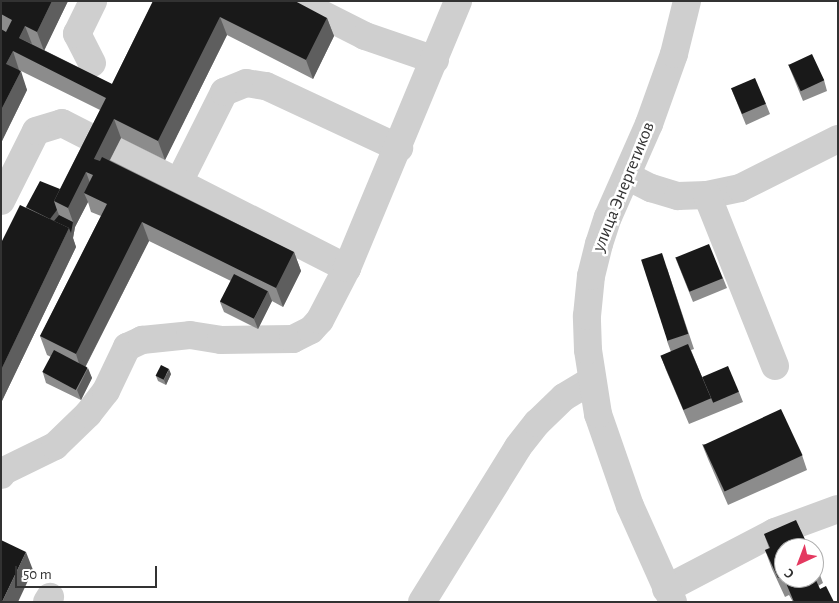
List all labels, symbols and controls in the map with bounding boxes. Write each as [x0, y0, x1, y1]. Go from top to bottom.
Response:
street label: улица Энергетиков [588, 119, 660, 255]
north arrow [774, 538, 824, 588]
scale bar [18, 556, 160, 588]
text: С [782, 565, 797, 581]
text: 50 m [23, 567, 52, 582]

